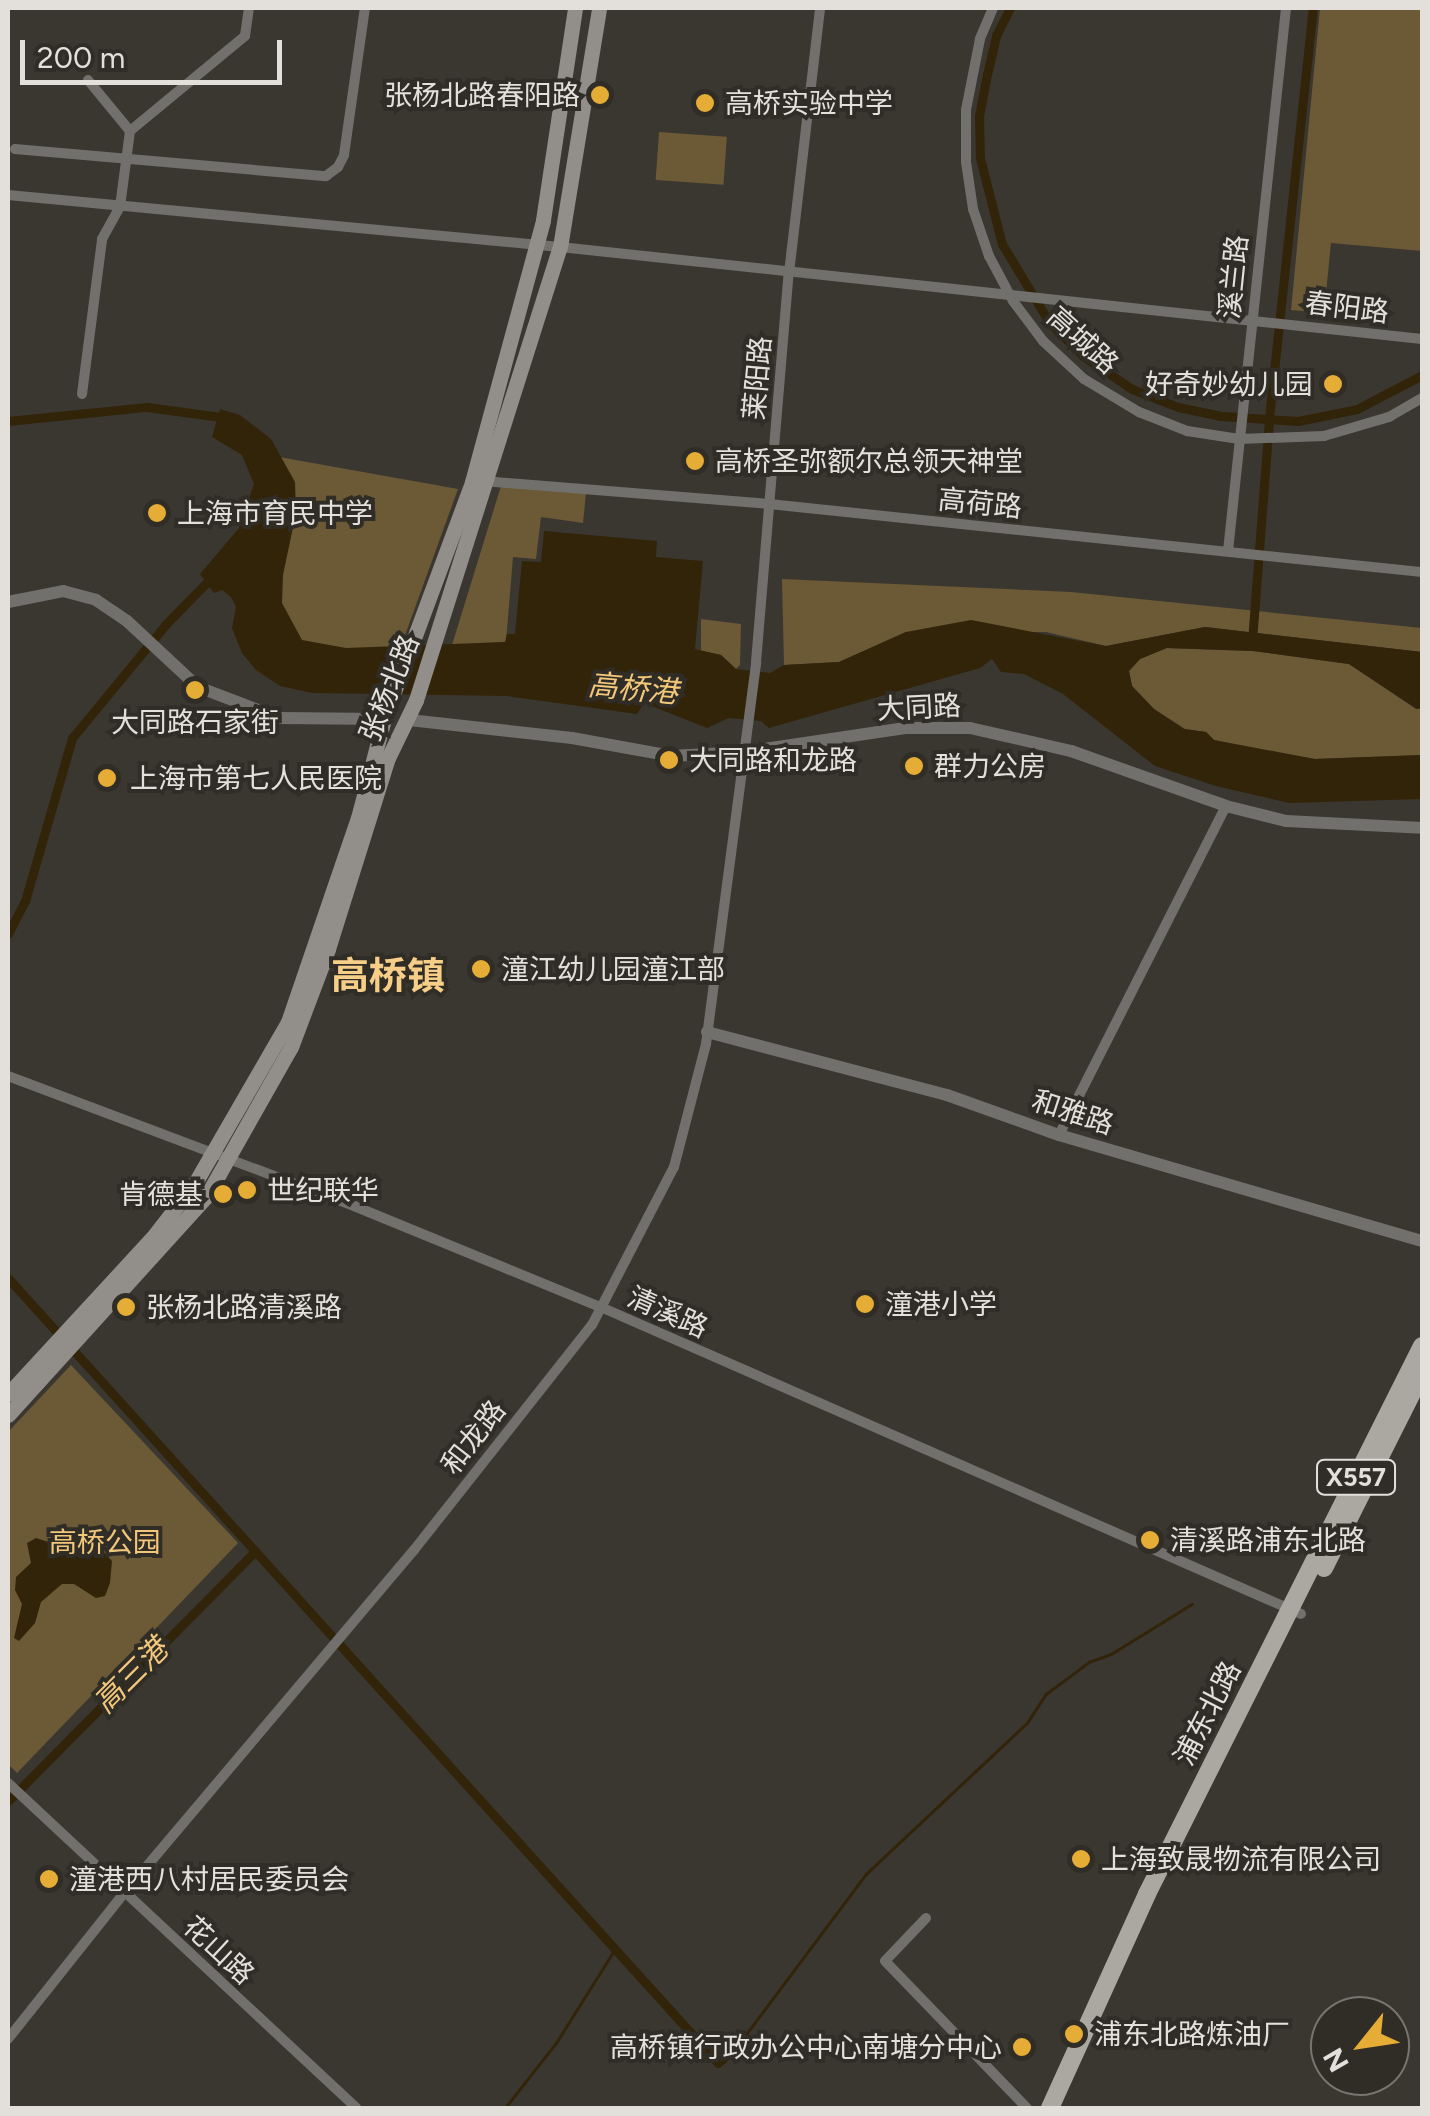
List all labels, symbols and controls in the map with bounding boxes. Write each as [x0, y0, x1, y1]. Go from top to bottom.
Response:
scale bar [25, 20, 288, 82]
text: 200 m [37, 39, 125, 76]
place label: 张杨北路春阳路 [384, 78, 580, 112]
marker: 张杨北路春阳路 [589, 84, 611, 106]
place label: 高桥实验中学 [725, 86, 893, 120]
marker: 高桥实验中学 [694, 92, 716, 114]
street label: 溪兰路 [1212, 233, 1254, 321]
street label: 春阳路 [1303, 285, 1391, 329]
street label: 高城路 [1041, 299, 1125, 381]
street label: 莱阳路 [737, 335, 777, 421]
place label: 好奇妙幼儿园 [1145, 367, 1313, 401]
marker: 好奇妙幼儿园 [1322, 373, 1344, 395]
place label: 高桥圣弥额尔总领天神堂 [715, 444, 1023, 478]
marker: 高桥圣弥额尔总领天神堂 [684, 450, 706, 472]
street label: 高荷路 [936, 482, 1024, 524]
place label: 上海市育民中学 [177, 496, 373, 530]
marker: 上海市育民中学 [146, 502, 168, 524]
street label: 张杨北路 [352, 630, 426, 746]
water label: 高桥港 [587, 667, 679, 711]
marker: 大同路石家街 [184, 679, 206, 701]
street label: 大同路 [876, 688, 962, 726]
place label: 大同路石家街 [111, 705, 279, 739]
place label: 大同路和龙路 [689, 743, 857, 777]
marker: 大同路和龙路 [658, 749, 680, 771]
place label: 群力公房 [934, 749, 1046, 783]
marker: 群力公房 [903, 755, 925, 777]
place label: 上海市第七人民医院 [130, 761, 382, 795]
marker: 上海市第七人民医院 [94, 765, 120, 791]
place label: 潼江幼儿园潼江部 [501, 952, 725, 986]
district label: 高桥镇 [331, 954, 445, 1000]
marker: 潼江幼儿园潼江部 [470, 958, 492, 980]
street label: 和雅路 [1028, 1083, 1118, 1141]
place label: 世纪联华 [267, 1173, 379, 1207]
place label: 肯德基 [119, 1177, 203, 1211]
marker: 世纪联华 [236, 1179, 258, 1201]
marker: 肯德基 [212, 1183, 234, 1205]
street label: 清溪路 [623, 1280, 713, 1344]
place label: 潼港小学 [885, 1287, 997, 1321]
place label: 张杨北路清溪路 [146, 1290, 342, 1324]
marker: 潼港小学 [854, 1293, 876, 1315]
marker: 张杨北路清溪路 [115, 1296, 137, 1318]
street label: 和龙路 [434, 1394, 512, 1480]
road number: X557 [1316, 1457, 1396, 1497]
place label: 清溪路浦东北路 [1170, 1523, 1366, 1557]
park label: 高桥公园 [49, 1525, 161, 1559]
marker: 清溪路浦东北路 [1139, 1529, 1161, 1551]
water label: 高三港 [86, 1631, 176, 1721]
street label: 浦东北路 [1167, 1655, 1247, 1771]
place label: 上海致晟物流有限公司 [1101, 1842, 1381, 1876]
marker: 上海致晟物流有限公司 [1070, 1848, 1092, 1870]
place label: 潼港西八村居民委员会 [69, 1862, 349, 1896]
marker: 潼港西八村居民委员会 [38, 1868, 60, 1890]
street label: 花山路 [177, 1909, 261, 1991]
north arrow [1310, 1996, 1410, 2096]
place label: 浦东北路炼油厂 [1094, 2017, 1290, 2051]
marker: 浦东北路炼油厂 [1063, 2023, 1085, 2045]
place label: 高桥镇行政办公中心南塘分中心 [610, 2030, 1002, 2064]
marker: 高桥镇行政办公中心南塘分中心 [1011, 2036, 1033, 2058]
text: N [1316, 2042, 1356, 2078]

